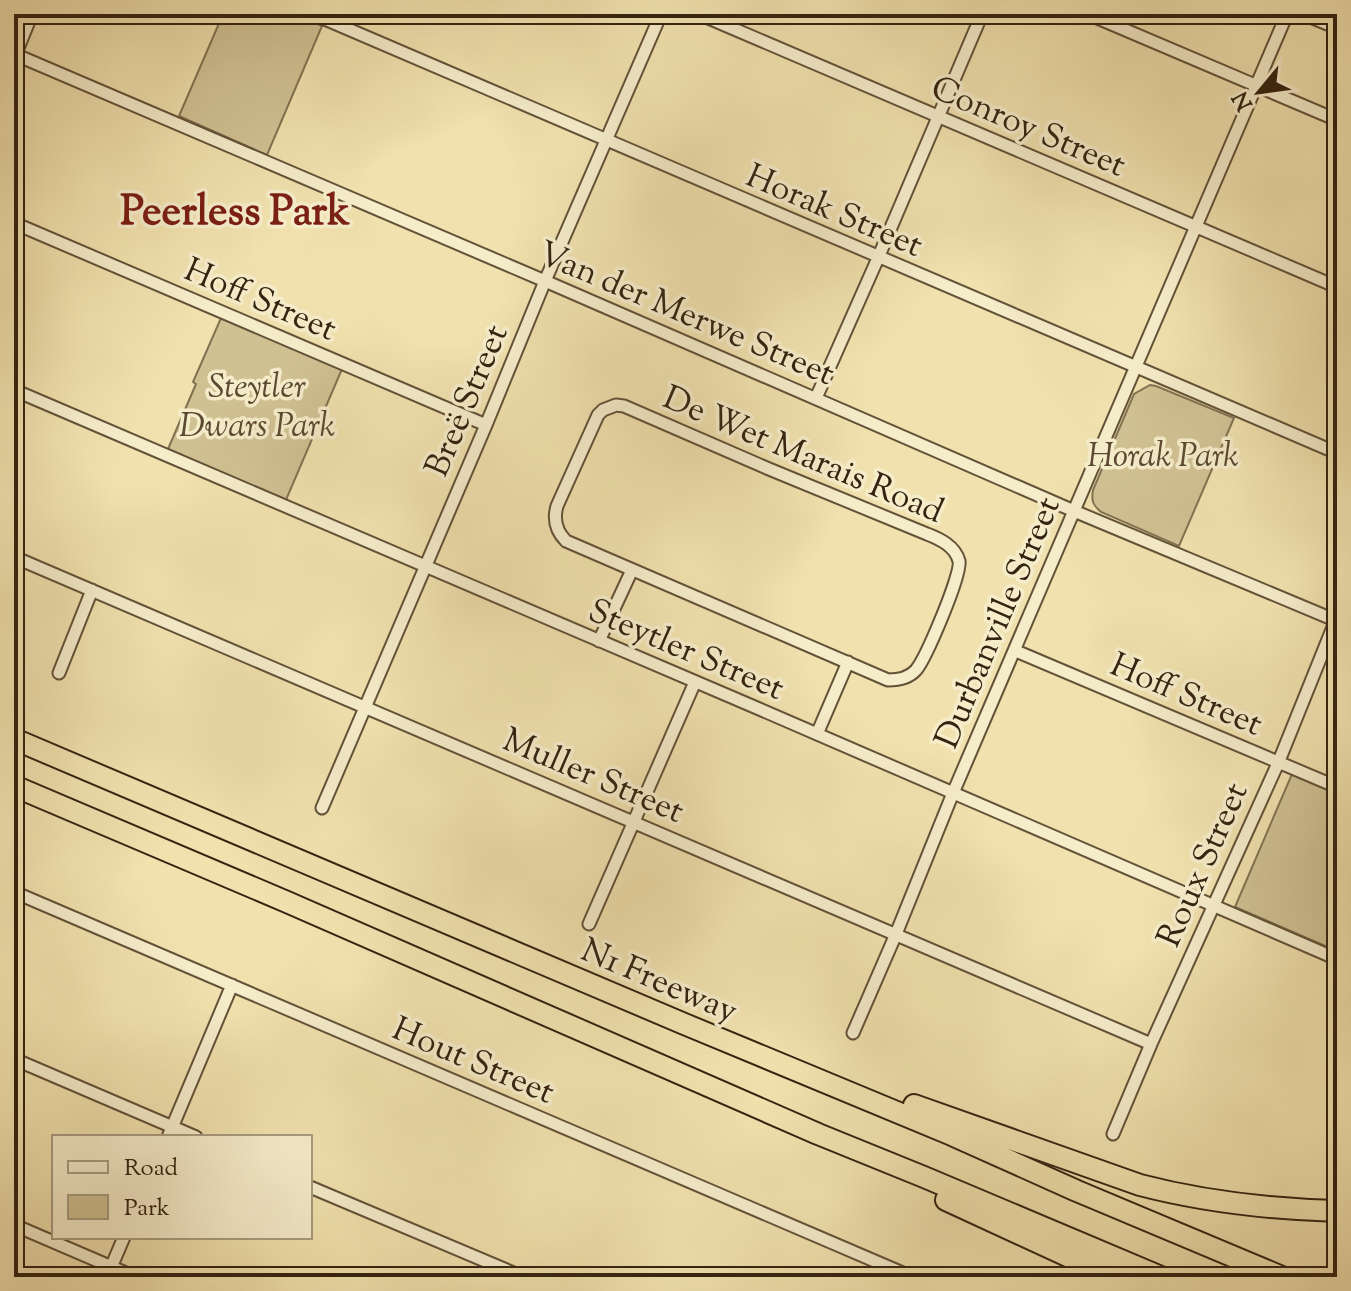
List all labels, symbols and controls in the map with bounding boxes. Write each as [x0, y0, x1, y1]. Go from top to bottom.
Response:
north arrow [1219, 52, 1299, 132]
street label: Conroy Street [923, 65, 1133, 191]
text: N [1226, 84, 1262, 116]
street label: Horak Street [738, 153, 930, 272]
district label: Peerless Park [120, 184, 350, 244]
street label: Van der Merwe Street [530, 231, 842, 400]
street label: Hoff Street [176, 247, 344, 355]
street label: Breë Street [414, 317, 522, 485]
park label: Steytler Dwars Park [179, 364, 335, 452]
street label: De Wet Marais Road [655, 375, 951, 537]
park label: Horak Park [1087, 433, 1239, 482]
street label: Durbanville Street [924, 490, 1075, 757]
street label: Steytler Street [580, 588, 792, 715]
street label: Hoff Street [1102, 642, 1270, 750]
street label: Muller Street [494, 717, 691, 838]
street label: Roux Street [1146, 775, 1262, 955]
street label: N1 Freeway [573, 927, 744, 1037]
street label: Hout Street [384, 1006, 562, 1118]
legend [52, 1135, 312, 1239]
text: Road [124, 1152, 178, 1186]
text: Park [124, 1192, 170, 1226]

